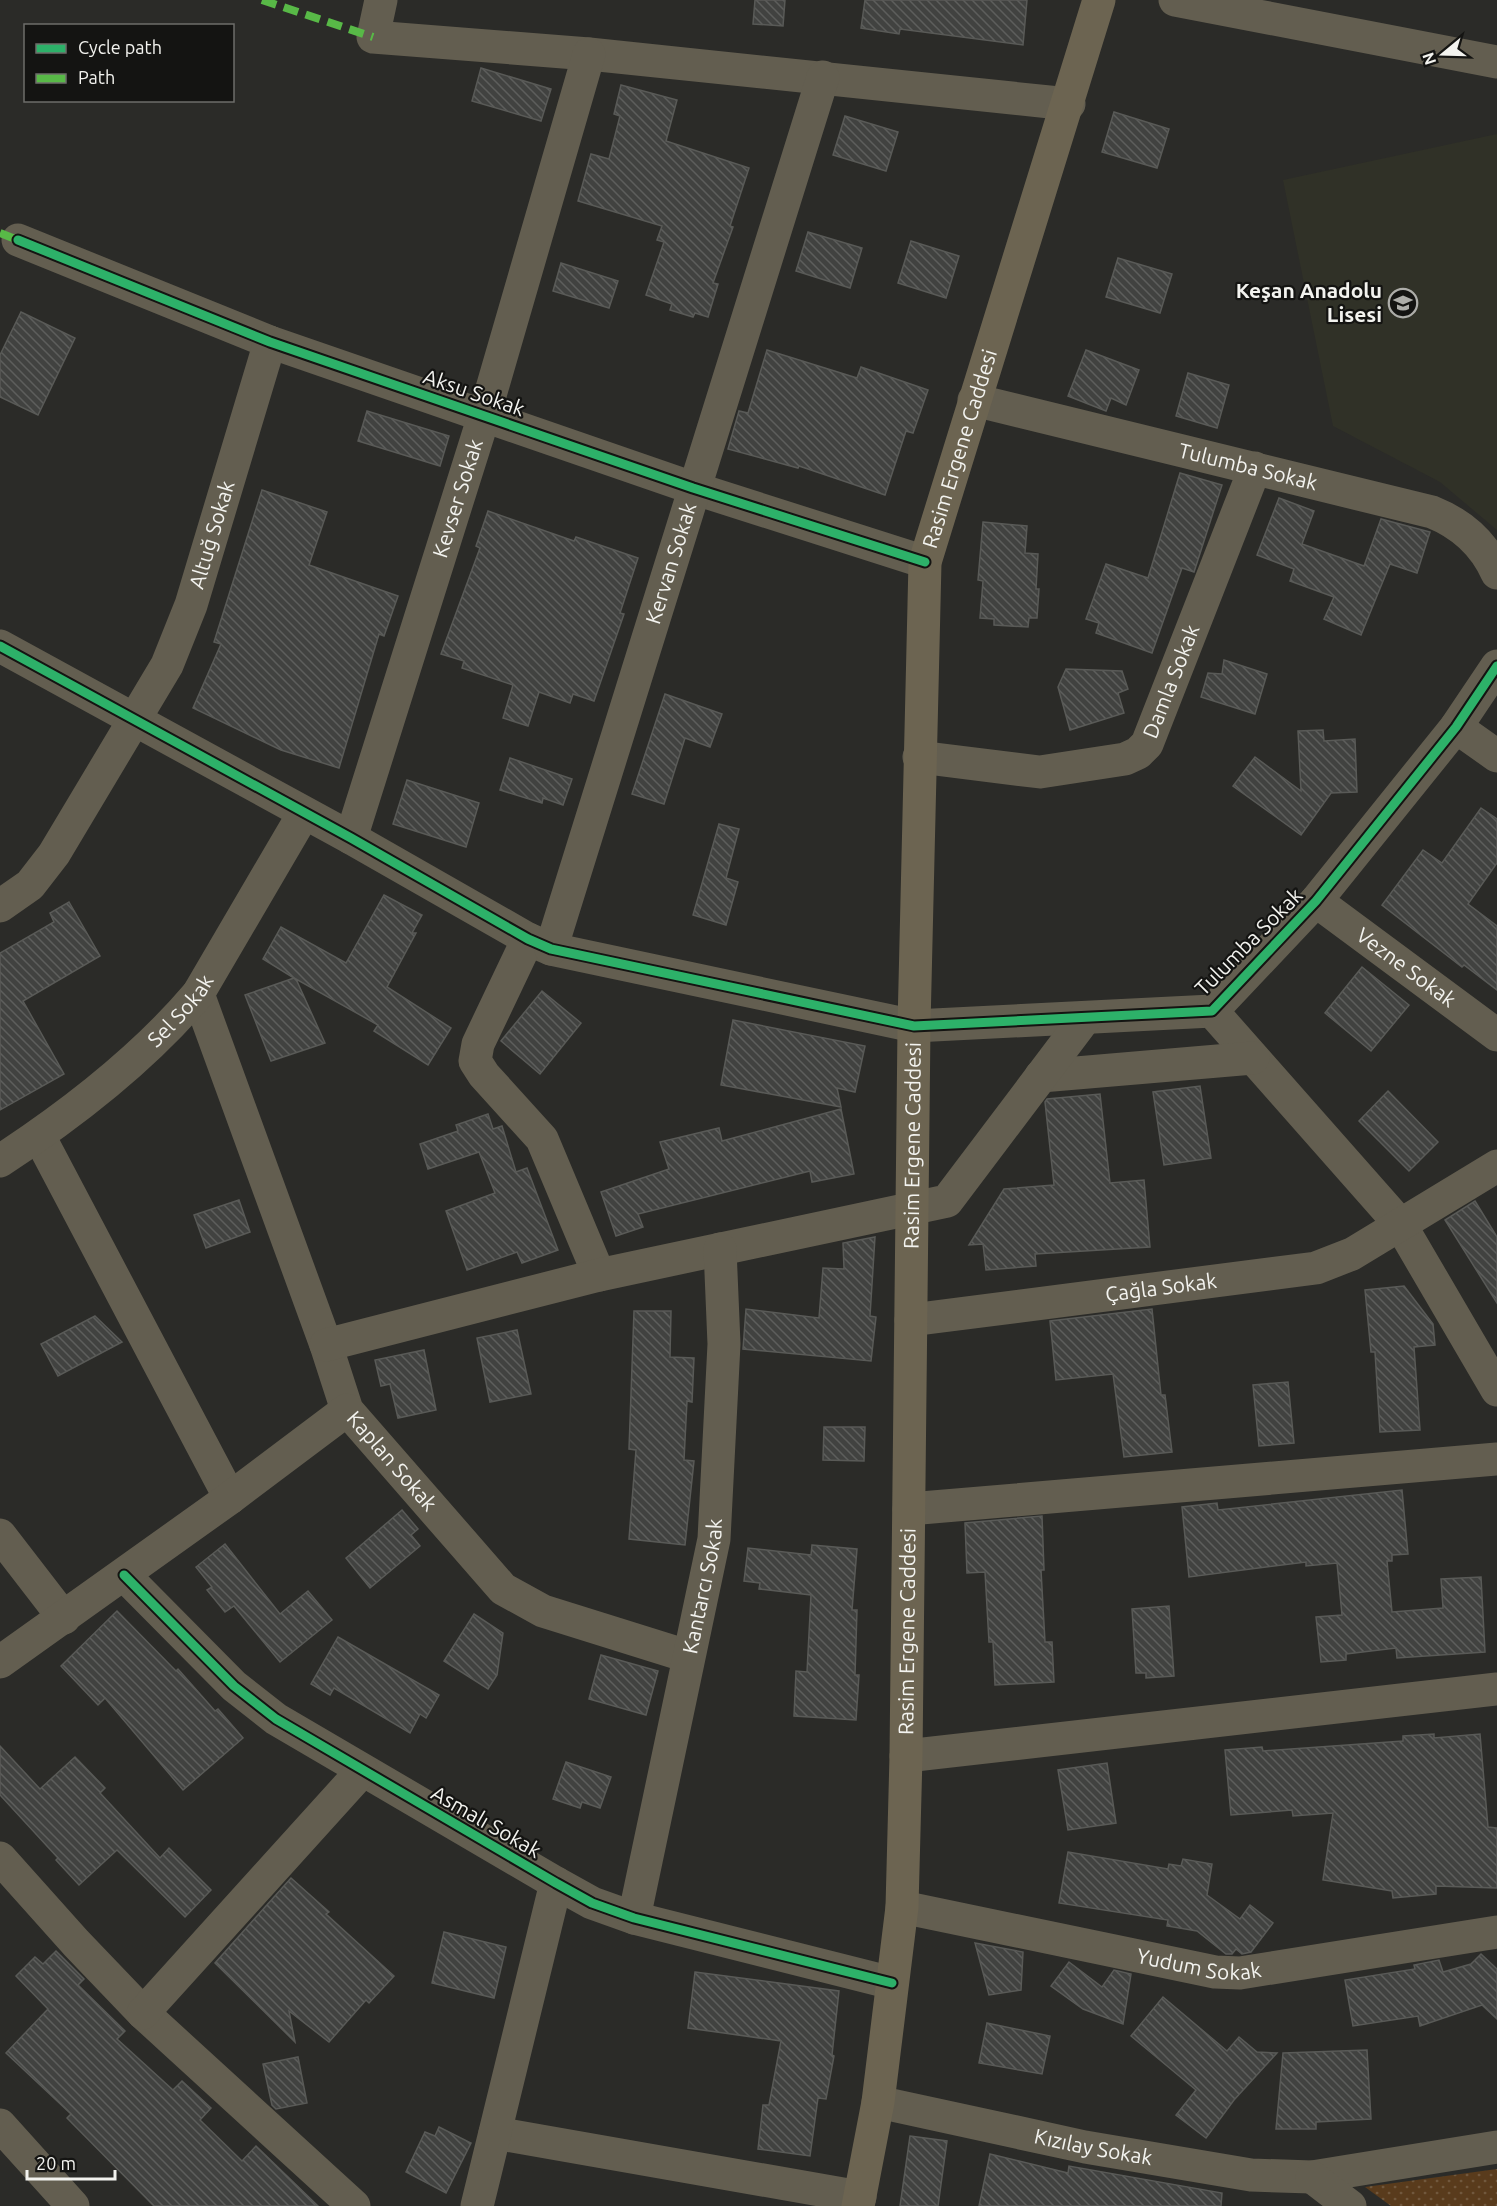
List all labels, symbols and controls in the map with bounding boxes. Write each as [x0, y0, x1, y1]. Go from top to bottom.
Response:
legend [24, 24, 234, 102]
north arrow [1413, 24, 1473, 84]
text: Cycle path [78, 37, 162, 57]
text: N [1418, 50, 1439, 67]
text: Path [78, 67, 115, 87]
place label: Keşan Anadolu Lisesi [1236, 278, 1382, 326]
school or university icon: Keşan Anadolu Lisesi [1387, 287, 1419, 319]
street label: Rasim Ergene Caddesi [917, 346, 1001, 551]
street label: Aksu Sokak [421, 364, 528, 421]
street label: Kevser Sokak [427, 435, 487, 561]
street label: Tulumba Sokak [1176, 437, 1320, 495]
street label: Altuğ Sokak [184, 477, 239, 591]
street label: Kervan Sokak [640, 499, 701, 627]
street label: Damla Sokak [1137, 620, 1204, 742]
street label: Tulumba Sokak [1190, 882, 1307, 1000]
street label: Vezne Sokak [1352, 922, 1461, 1012]
street label: Sel Sokak [142, 970, 218, 1051]
street label: Rasim Ergene Caddesi [899, 1042, 925, 1249]
street label: Çağla Sokak [1104, 1268, 1218, 1306]
street label: Kaplan Sokak [343, 1406, 443, 1516]
street label: Kantarcı Sokak [677, 1518, 726, 1656]
street label: Rasim Ergene Caddesi [893, 1528, 919, 1735]
street label: Asmalı Sokak [427, 1780, 546, 1862]
street label: Yudum Sokak [1135, 1943, 1263, 1984]
street label: Kızılay Sokak [1032, 2123, 1155, 2169]
scale bar [27, 2143, 116, 2181]
text: 20 m [36, 2153, 76, 2173]

